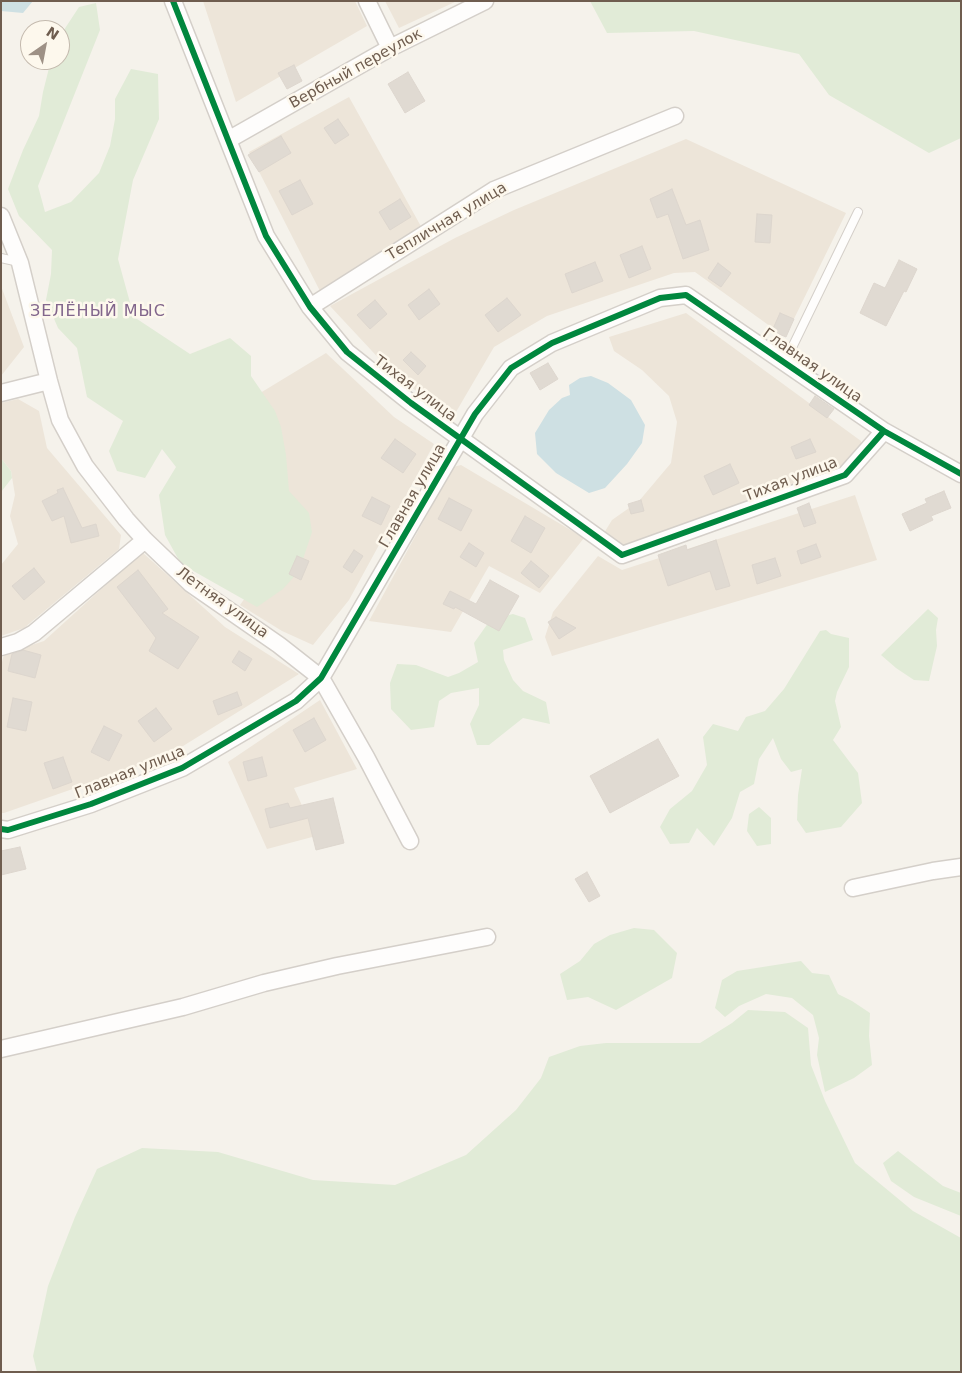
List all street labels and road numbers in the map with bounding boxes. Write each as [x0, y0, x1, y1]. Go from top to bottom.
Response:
street label: Вербный переулок [287, 25, 425, 113]
street label: Тепличная улица [384, 179, 510, 265]
street label: Главная улица [759, 325, 865, 407]
street label: Тихая улица [370, 352, 460, 426]
street label: Главная улица [376, 441, 450, 551]
street label: Тихая улица [742, 454, 840, 506]
street label: Летняя улица [172, 564, 272, 642]
street label: Главная улица [72, 743, 188, 803]

